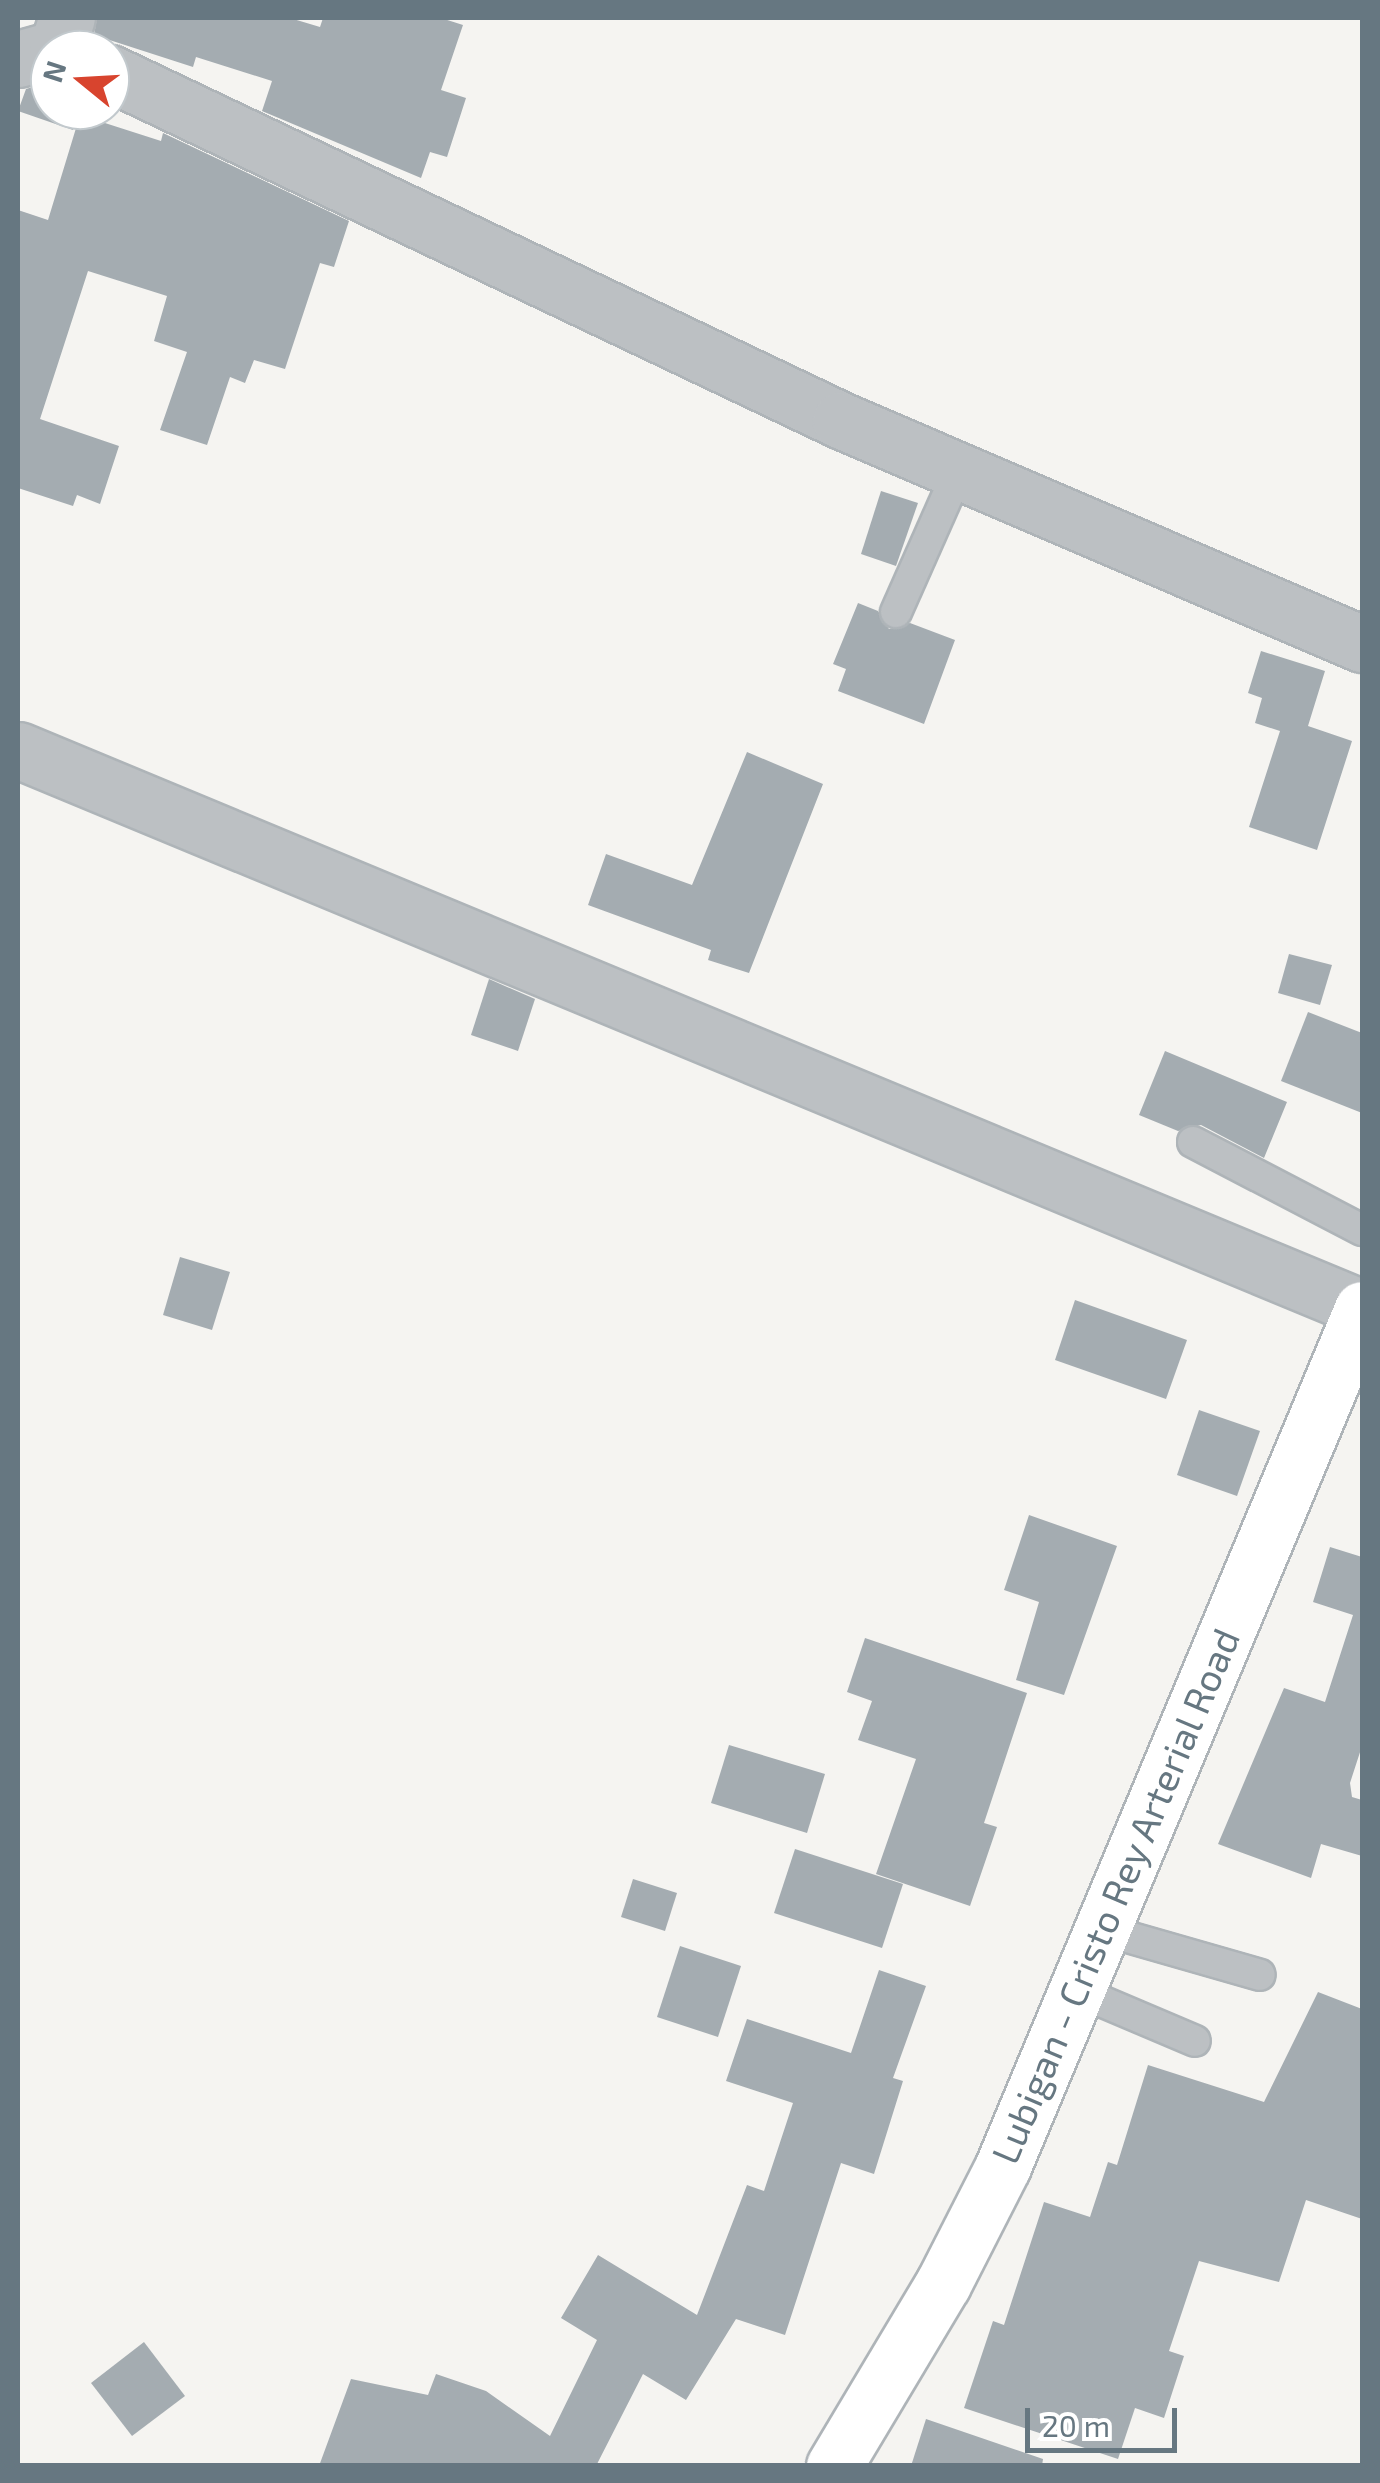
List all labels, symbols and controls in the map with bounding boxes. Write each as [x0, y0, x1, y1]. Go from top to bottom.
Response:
north arrow [30, 30, 130, 130]
text: N [34, 56, 73, 86]
street label: Lubigan - Cristo Rey Arterial Road [981, 1621, 1249, 2171]
scale bar [1030, 2388, 1182, 2450]
text: 20 m [1042, 2407, 1110, 2443]

